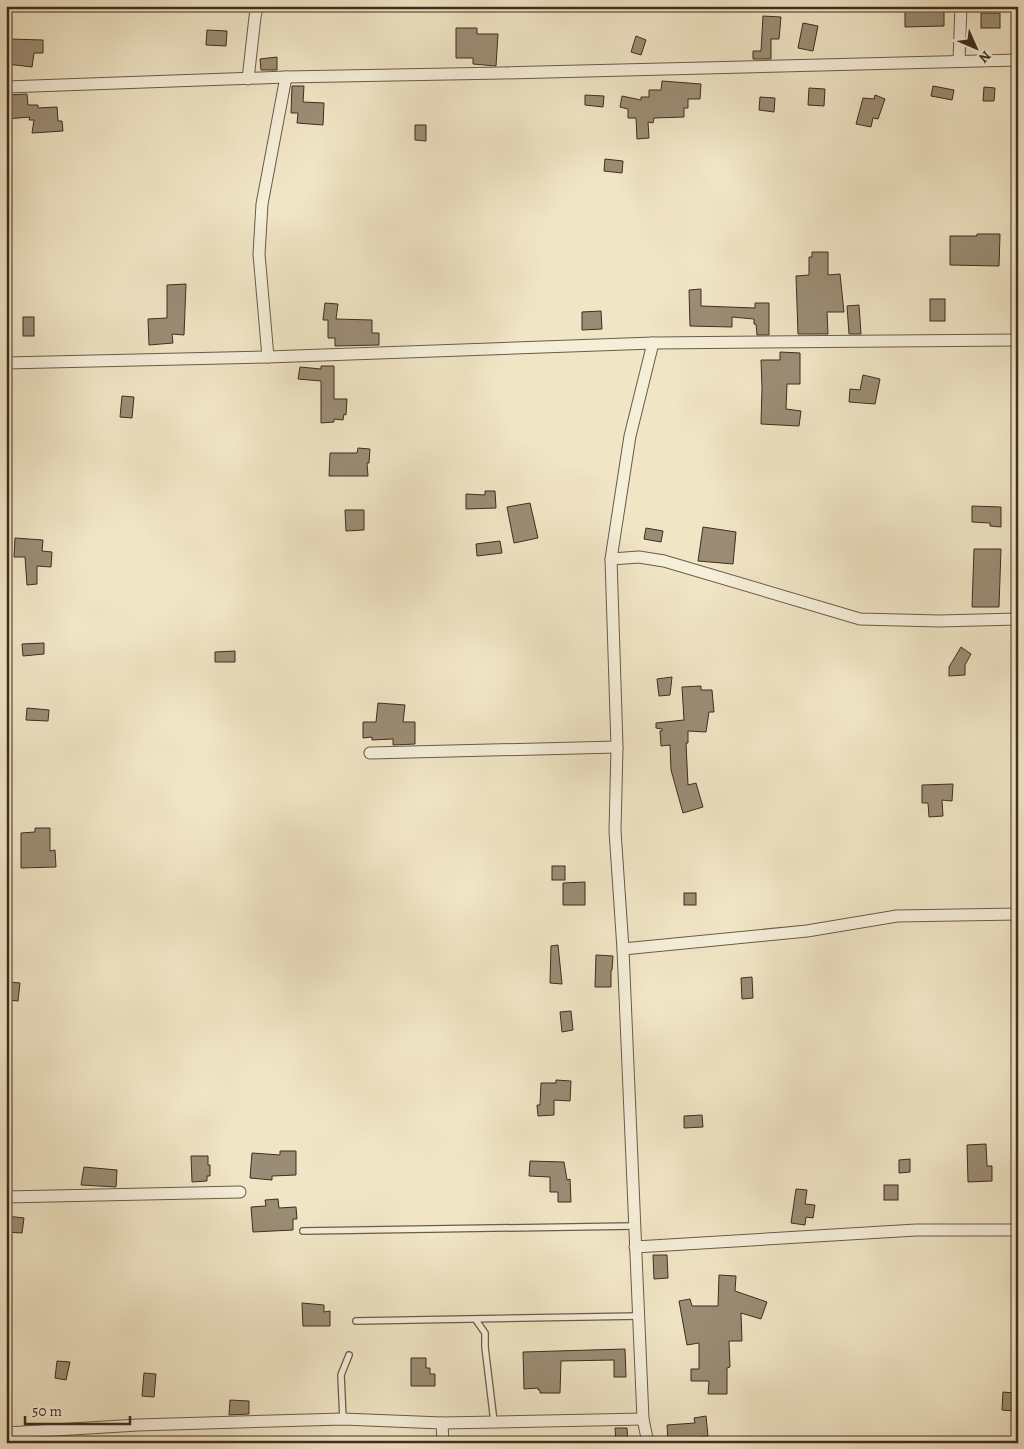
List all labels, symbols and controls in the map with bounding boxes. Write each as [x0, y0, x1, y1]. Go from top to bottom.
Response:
north arrow [952, 22, 1002, 72]
text: N [975, 47, 995, 67]
scale bar [25, 1394, 130, 1426]
text: 50 m [32, 1401, 62, 1421]

